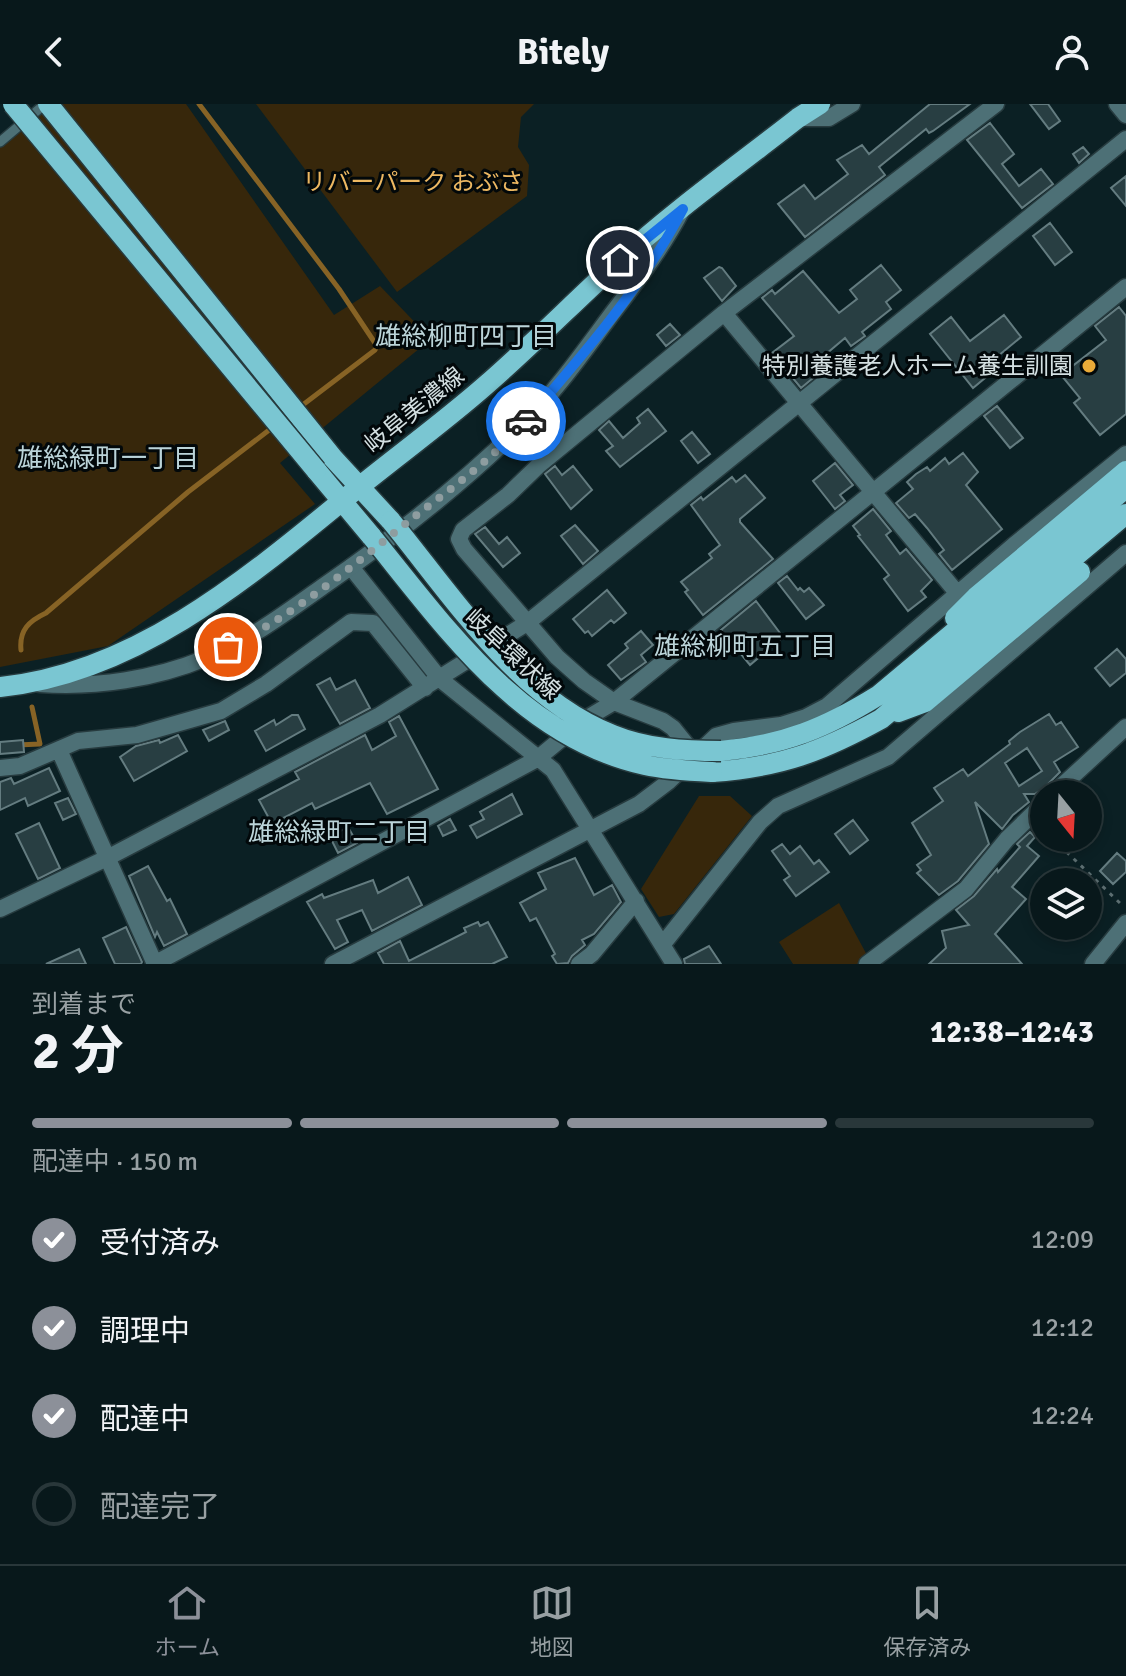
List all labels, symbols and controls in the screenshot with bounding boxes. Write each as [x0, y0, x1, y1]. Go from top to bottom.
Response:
icon: back [32, 30, 76, 74]
text: Bitely [517, 30, 609, 75]
icon: person [1050, 30, 1094, 74]
park label: リバーパーク おぶさ [302, 167, 524, 197]
pin [586, 226, 654, 294]
icon: home [598, 238, 642, 282]
district label: 雄総柳町四丁目 [375, 321, 557, 353]
place label: 特別養護老人ホーム養生訓園 [762, 351, 1073, 381]
marker: 特別養護老人ホーム養生訓園 [1080, 357, 1098, 375]
street label: 岐阜美濃線 [358, 361, 470, 459]
courier [486, 381, 566, 461]
icon: car [504, 399, 548, 443]
district label: 雄総緑町一丁目 [17, 443, 199, 475]
street label: 岐阜環状線 [459, 602, 567, 706]
pin [194, 613, 262, 681]
icon: bag [206, 625, 250, 669]
district label: 雄総柳町五丁目 [654, 631, 836, 663]
north arrow [1030, 780, 1102, 852]
map controls [1030, 780, 1102, 940]
district label: 雄総緑町二丁目 [248, 817, 430, 849]
button: layers [1030, 868, 1102, 940]
text: 到着まで [32, 989, 136, 1021]
text: 12:38–12:43 [930, 1014, 1094, 1051]
text: 2 分 [32, 1019, 124, 1083]
text: 配達中 · 150 m [32, 1146, 198, 1178]
icon: check [32, 1218, 76, 1262]
text: 12:09 [1031, 1224, 1094, 1256]
text: 受付済み [100, 1225, 220, 1262]
icon: check [32, 1306, 76, 1350]
text: 12:12 [1031, 1312, 1094, 1344]
text: 調理中 [100, 1313, 190, 1350]
icon: check [32, 1394, 76, 1438]
text: 12:24 [1031, 1400, 1094, 1432]
text: 配達中 [100, 1401, 190, 1438]
text: 配達完了 [100, 1489, 220, 1526]
tab: ホーム [155, 1581, 220, 1661]
tab: 地図 [530, 1581, 574, 1661]
tab: 保存済み [883, 1581, 971, 1661]

